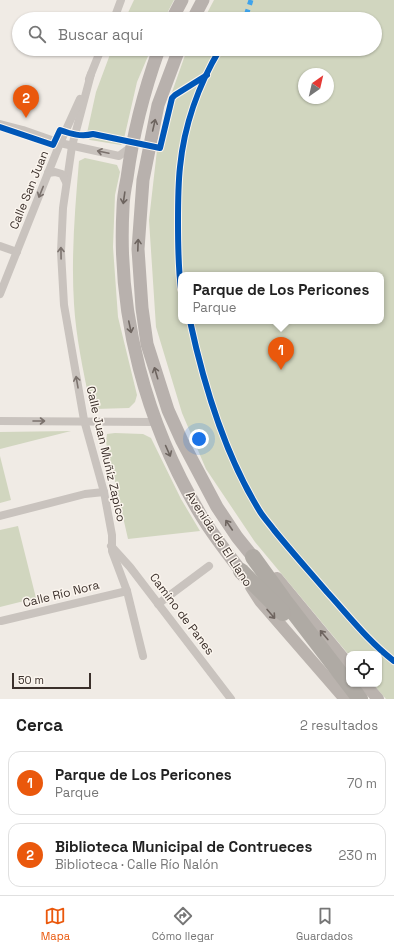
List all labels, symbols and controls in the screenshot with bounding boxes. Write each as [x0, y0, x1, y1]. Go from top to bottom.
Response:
search box [12, 12, 382, 56]
icon: search [26, 23, 48, 45]
text: Buscar aquí [58, 25, 143, 44]
north arrow [298, 68, 334, 104]
pin: 2 [13, 85, 39, 118]
one-way arrow [150, 119, 158, 132]
street label: Calle San Juan [6, 148, 52, 232]
one-way arrow [97, 148, 110, 156]
one-way arrow [36, 186, 44, 198]
one-way arrow [120, 191, 128, 204]
one-way arrow [135, 239, 142, 252]
one-way arrow [57, 247, 65, 260]
popup [178, 272, 384, 324]
text: Parque de Los Pericones [193, 280, 369, 299]
text: Parque [193, 299, 236, 316]
one-way arrow [127, 320, 135, 333]
pin: 1 [268, 337, 294, 370]
one-way arrow [152, 367, 159, 380]
one-way arrow [73, 376, 81, 389]
street label: Calle Juan Muñíz Zapico [83, 385, 129, 523]
one-way arrow [32, 417, 45, 425]
your location [189, 429, 209, 449]
one-way arrow [165, 445, 172, 457]
street label: Avenida de El Llano [182, 488, 256, 590]
one-way arrow [225, 520, 233, 531]
street label: Camino de Panes [146, 570, 218, 658]
street label: Calle Río Nora [21, 577, 101, 611]
one-way arrow [266, 609, 275, 619]
one-way arrow [320, 630, 329, 641]
map controls [346, 651, 382, 687]
button: locate [346, 651, 382, 687]
scale bar [12, 671, 91, 690]
text: 50 m [18, 673, 44, 687]
text: Cerca [16, 714, 63, 736]
text: 2 resultados [300, 717, 378, 734]
text: Parque de Los Pericones [55, 765, 232, 784]
text: 1 [27, 775, 33, 792]
text: 70 m [347, 775, 377, 792]
text: Parque [55, 784, 99, 801]
text: Biblioteca Municipal de Contrueces [55, 837, 312, 856]
text: 2 [26, 847, 34, 864]
text: 230 m [339, 847, 377, 864]
text: Biblioteca · Calle Río Nalón [55, 856, 218, 873]
tab: Mapa [41, 905, 70, 943]
tab: Cómo llegar [152, 905, 214, 943]
tab: Guardados [296, 905, 353, 943]

